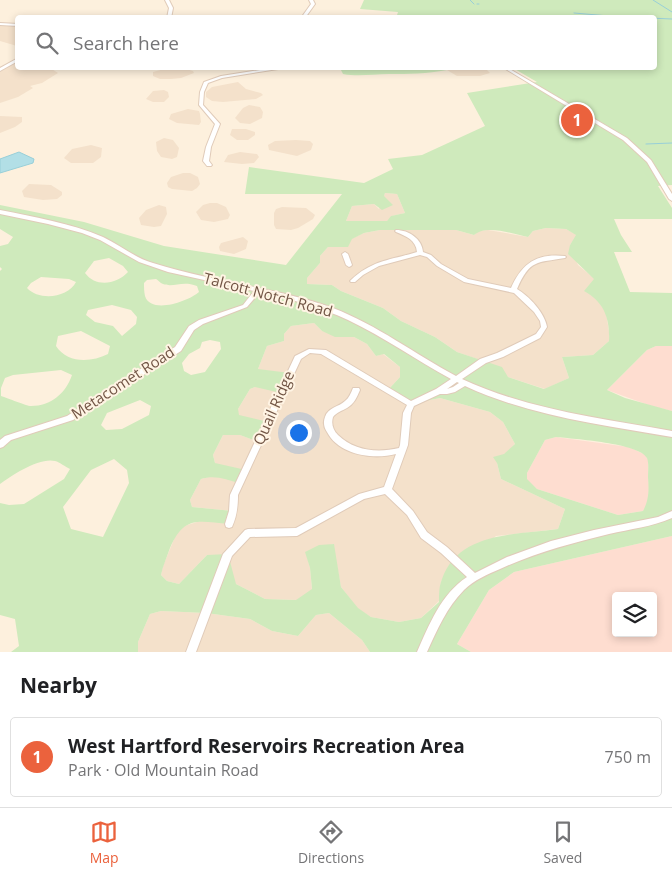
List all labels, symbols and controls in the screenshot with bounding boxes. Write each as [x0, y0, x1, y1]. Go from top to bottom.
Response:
search box [15, 15, 657, 70]
icon: search [33, 29, 61, 57]
text: Search here [73, 30, 179, 56]
pin: 1 [561, 101, 593, 139]
street label: Talcott Notch Road [201, 267, 335, 321]
street label: Metacomet Road [67, 341, 178, 423]
street label: Quail Ridge [248, 367, 298, 448]
your location [286, 420, 312, 446]
map controls [612, 592, 657, 637]
button: layers [612, 592, 657, 637]
text: Nearby [20, 671, 97, 699]
text: West Hartford Reservoirs Recreation Area [68, 733, 465, 759]
text: 1 [32, 746, 42, 768]
text: 750 m [605, 746, 651, 768]
text: Park · Old Mountain Road [68, 759, 259, 781]
tab: Map [90, 818, 119, 867]
tab: Directions [298, 818, 364, 867]
tab: Saved [543, 818, 582, 867]

